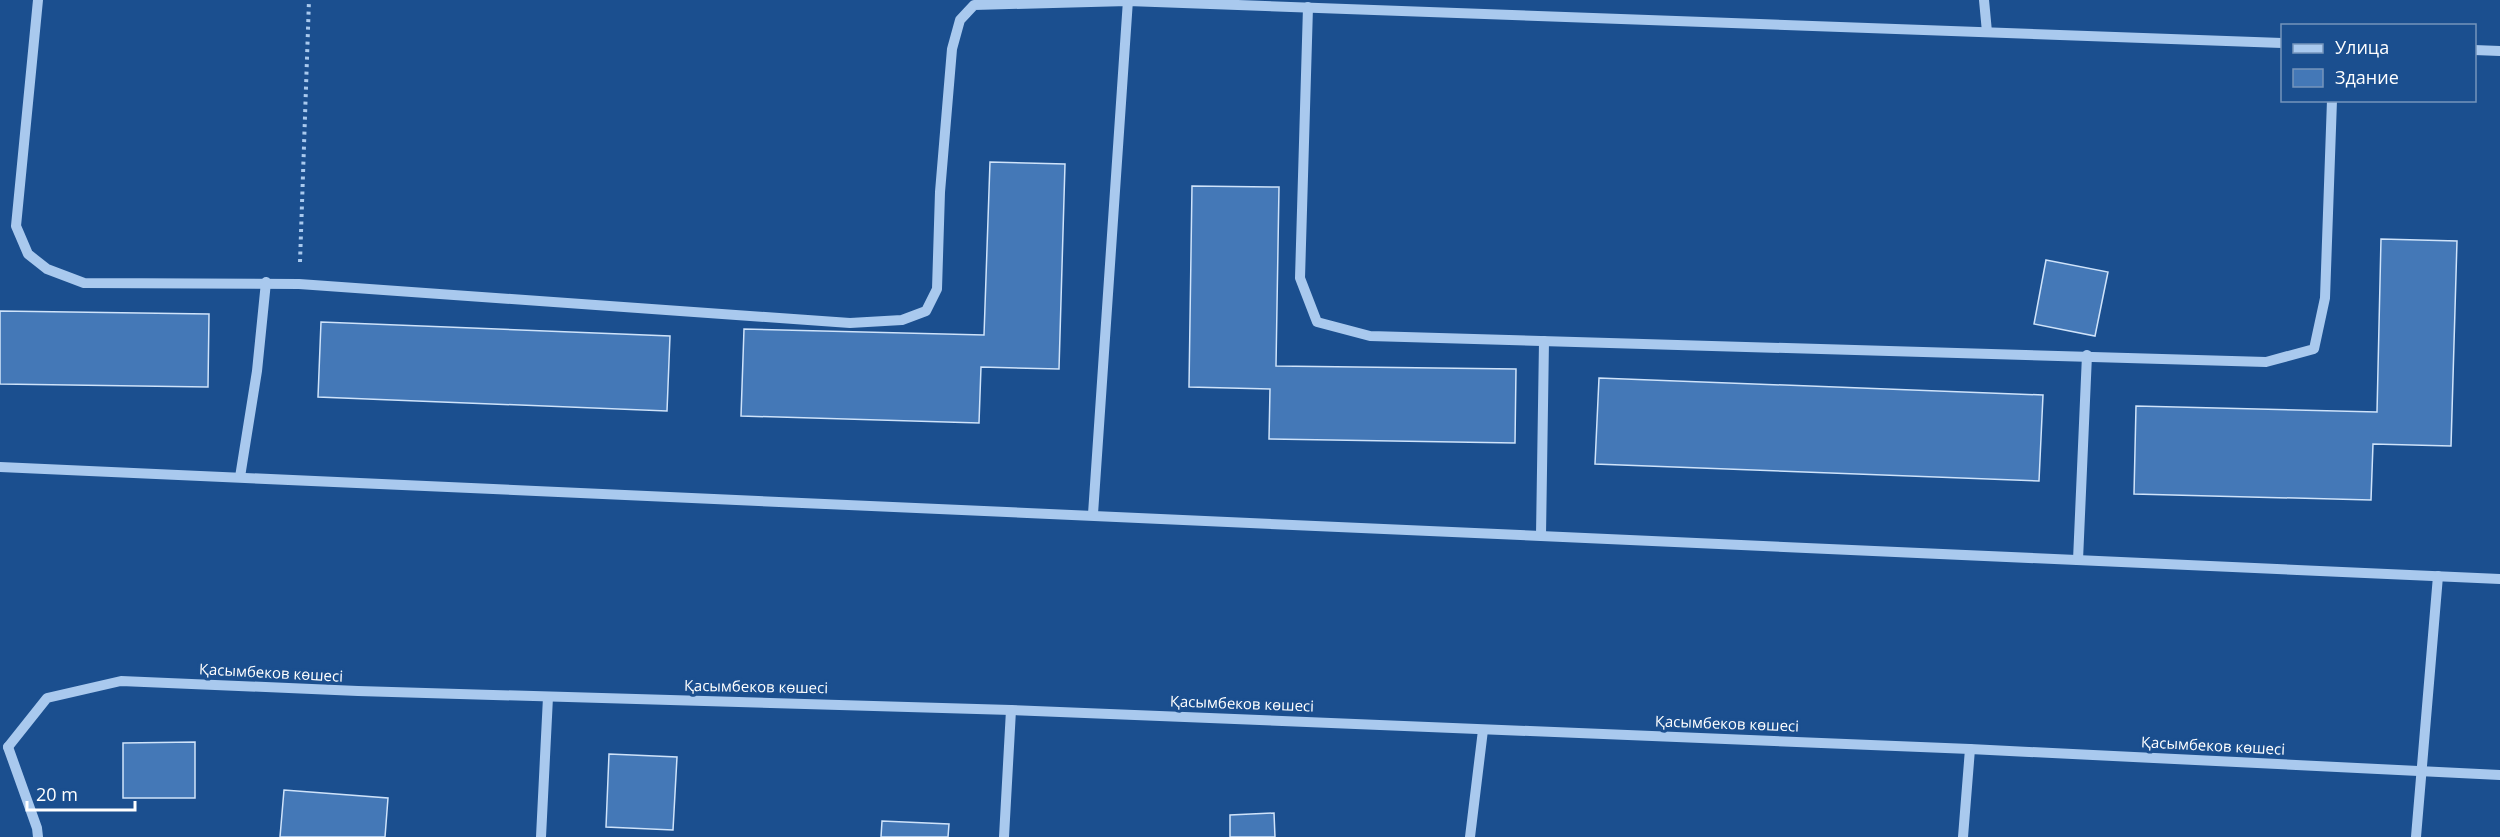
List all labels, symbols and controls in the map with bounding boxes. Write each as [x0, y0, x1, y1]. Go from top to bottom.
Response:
legend [2281, 24, 2476, 102]
text: Улица [2335, 35, 2389, 59]
text: Здание [2335, 65, 2399, 89]
street label: Қасымбеков көшесі [199, 658, 344, 686]
street label: Қасымбеков көшесі [684, 675, 828, 697]
street label: Қасымбеков көшесі [1170, 690, 1314, 716]
street label: Қасымбеков көшесі [1655, 710, 1799, 736]
street label: Қасымбеков көшесі [2141, 731, 2286, 759]
scale bar [27, 774, 135, 812]
text: 20 m [36, 782, 78, 806]

